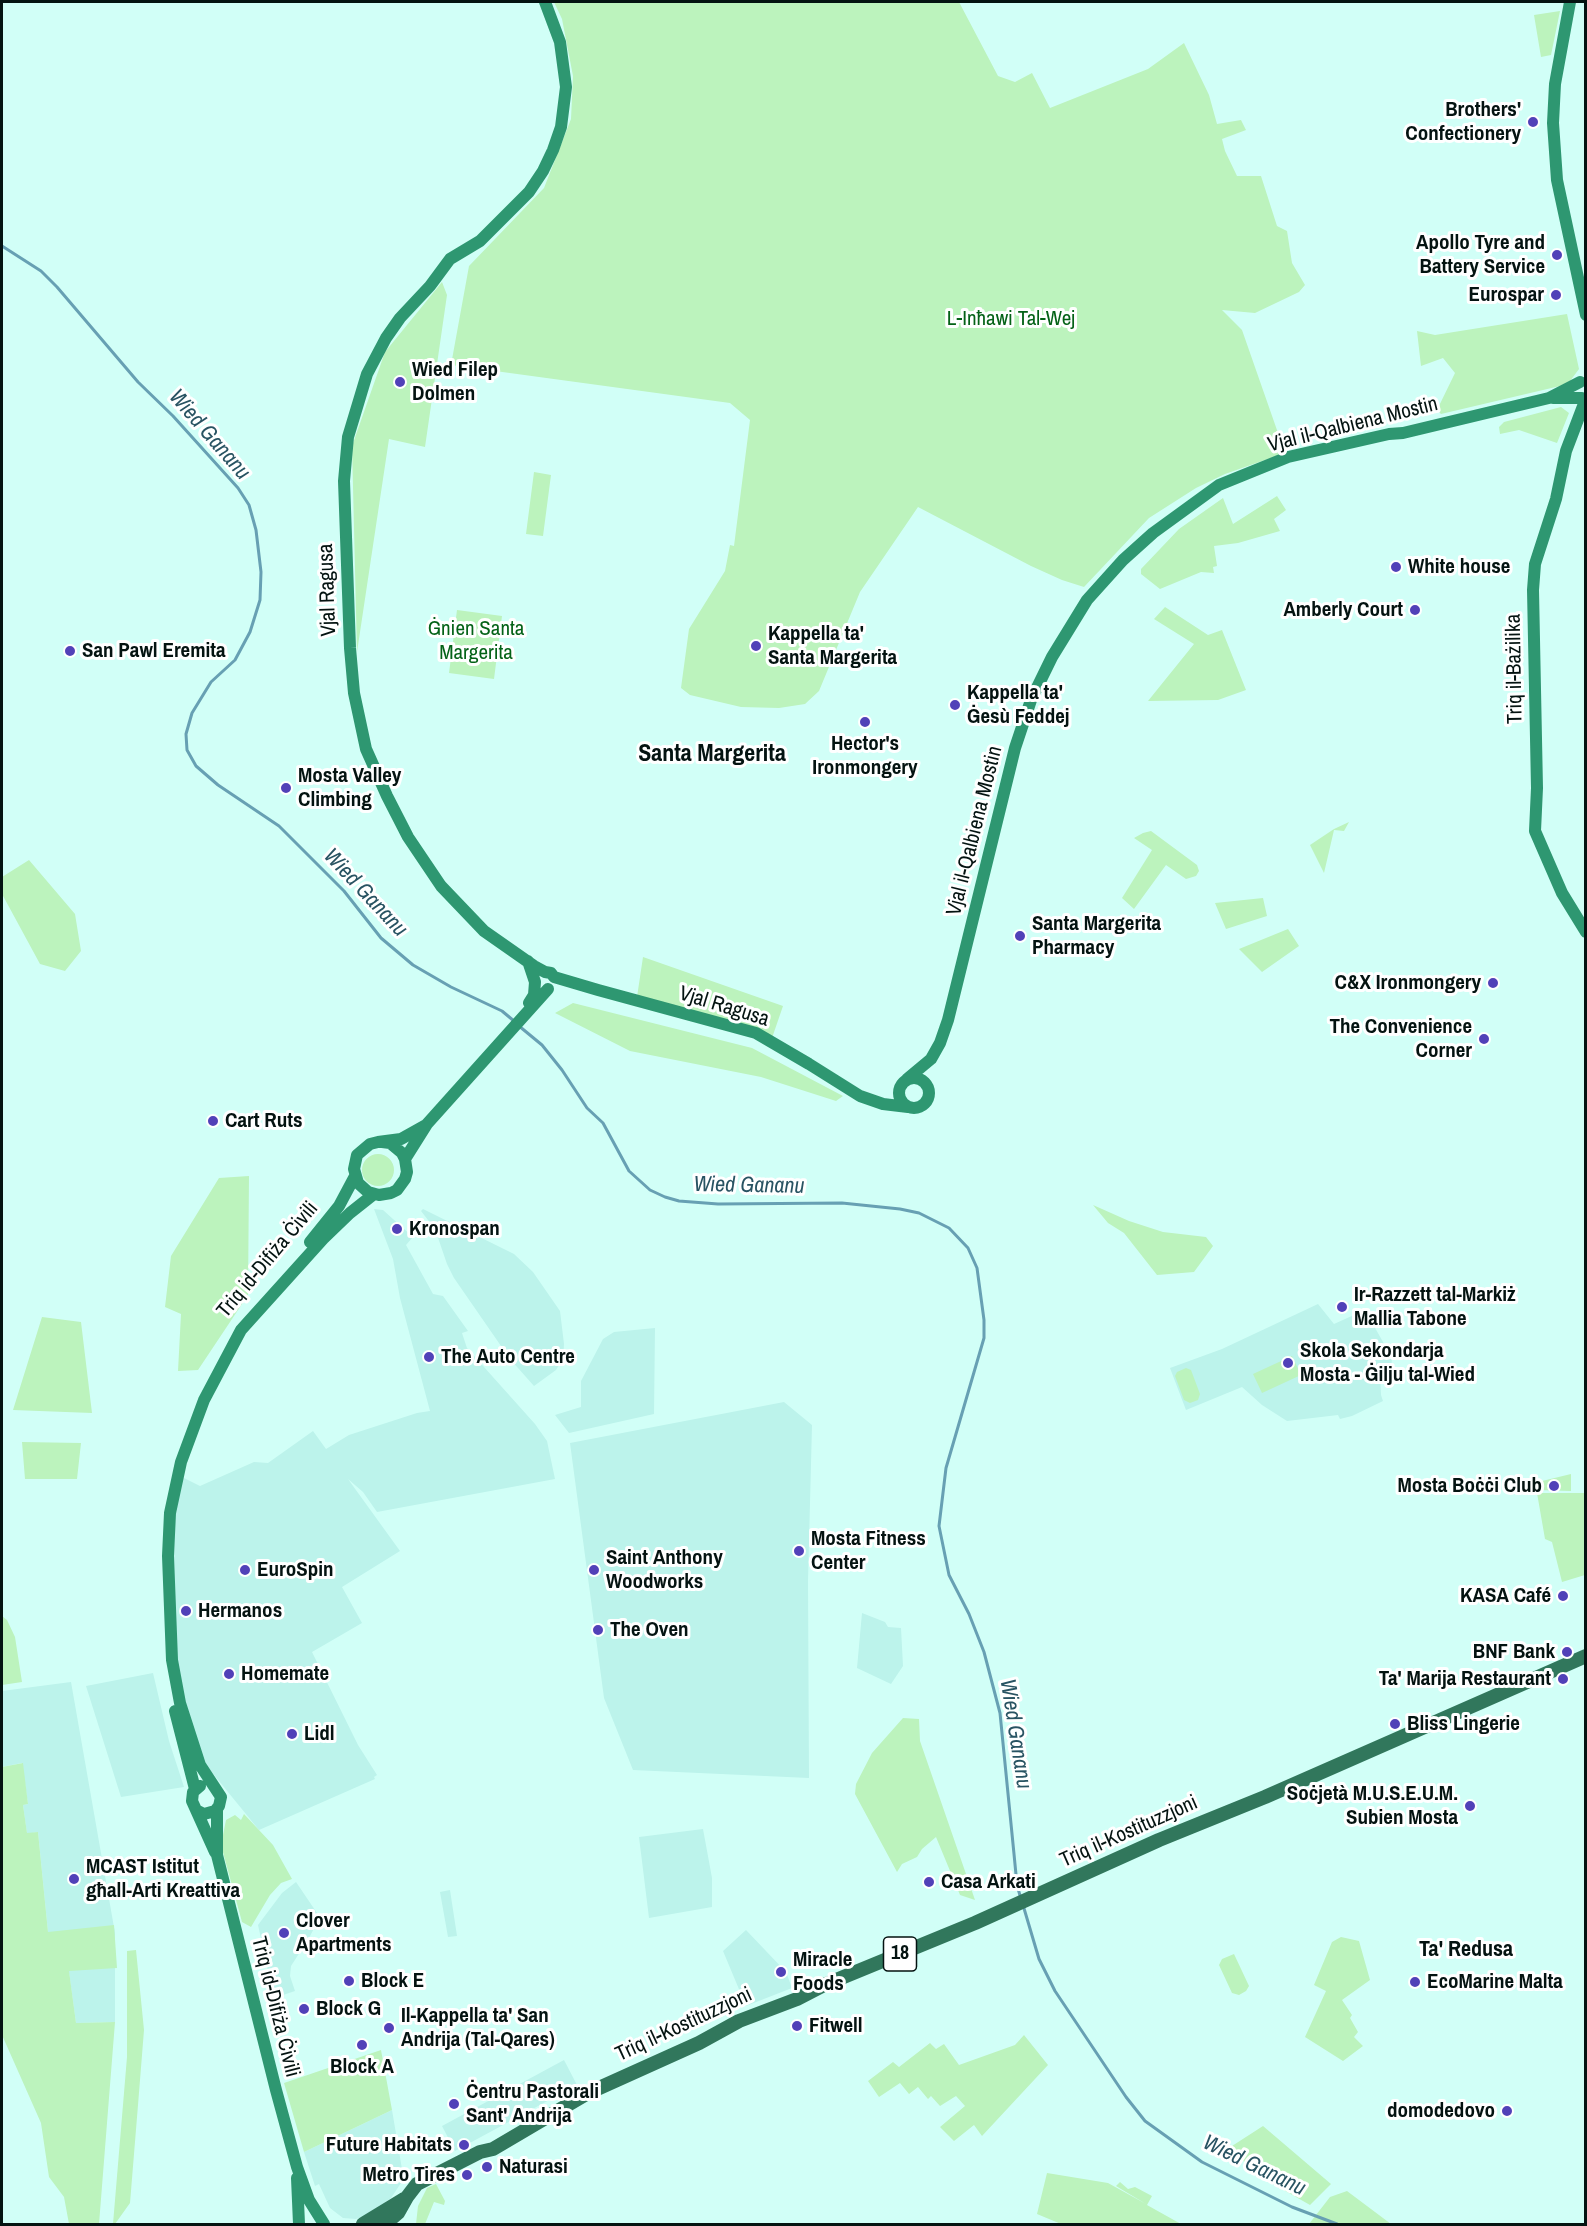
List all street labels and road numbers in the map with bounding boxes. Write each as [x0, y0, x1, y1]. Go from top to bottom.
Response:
street label: Vjal il-Qalbiena Mostin [1265, 392, 1441, 458]
street label: Vjal Ragusa [314, 543, 342, 637]
street label: Triq il-Bażilika [1501, 614, 1529, 724]
street label: Vjal il-Qalbiena Mostin [942, 743, 1008, 919]
street label: Vjal Ragusa [676, 981, 772, 1033]
street label: Triq id-Difiża Ċivili [212, 1197, 324, 1323]
street label: Triq il-Kostituzzjoni [1056, 1790, 1202, 1874]
street label: Triq id-Difiża Ċivili [245, 1934, 305, 2080]
road number: 18 [884, 1937, 916, 1971]
street label: Triq il-Kostituzzjoni [612, 1982, 756, 2068]

